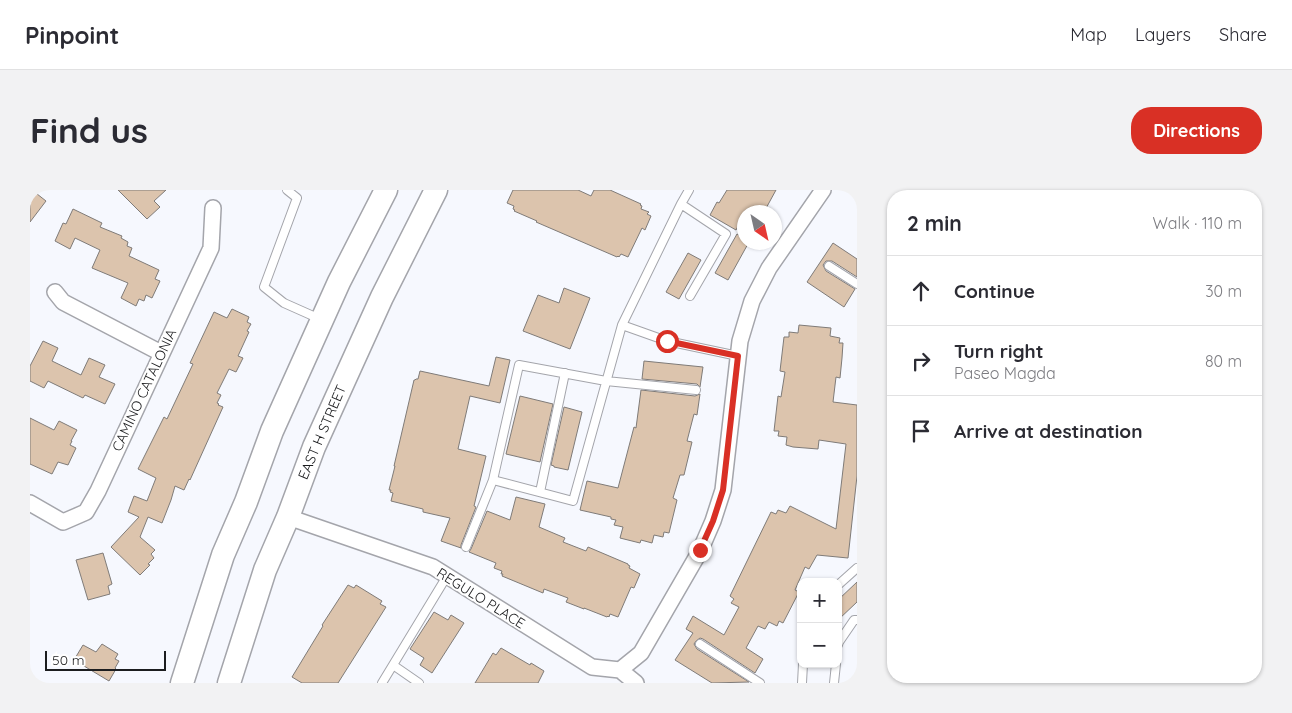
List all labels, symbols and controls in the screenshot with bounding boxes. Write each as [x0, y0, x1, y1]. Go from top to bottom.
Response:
text: Pinpoint [25, 20, 119, 50]
text: Map [1070, 23, 1107, 46]
text: Layers [1135, 23, 1191, 46]
text: Share [1219, 23, 1267, 46]
button: Directions [1131, 107, 1262, 154]
text: Find us [30, 108, 148, 152]
north arrow [737, 205, 782, 250]
text: 2 min [907, 210, 962, 236]
text: Walk · 110 m [1153, 213, 1242, 233]
icon: ahead [907, 277, 935, 305]
text: Continue [954, 279, 1035, 303]
text: 30 m [1205, 281, 1242, 301]
street label: CAMINO CATALONIA [108, 326, 180, 454]
route start [656, 330, 679, 353]
text: Turn right [954, 339, 1043, 363]
icon: right [907, 347, 935, 375]
text: 80 m [1205, 351, 1242, 371]
text: Paseo Magda [954, 363, 1056, 383]
street label: EAST H STREET [294, 382, 350, 482]
icon: arrive [907, 417, 935, 445]
text: Arrive at destination [954, 419, 1143, 443]
route end [689, 539, 712, 562]
street label: REGULO PLACE [433, 564, 529, 632]
map controls [797, 578, 842, 668]
button: + [797, 578, 842, 623]
button: − [797, 623, 842, 668]
scale bar [45, 648, 166, 671]
text: 50 m [52, 651, 85, 669]

